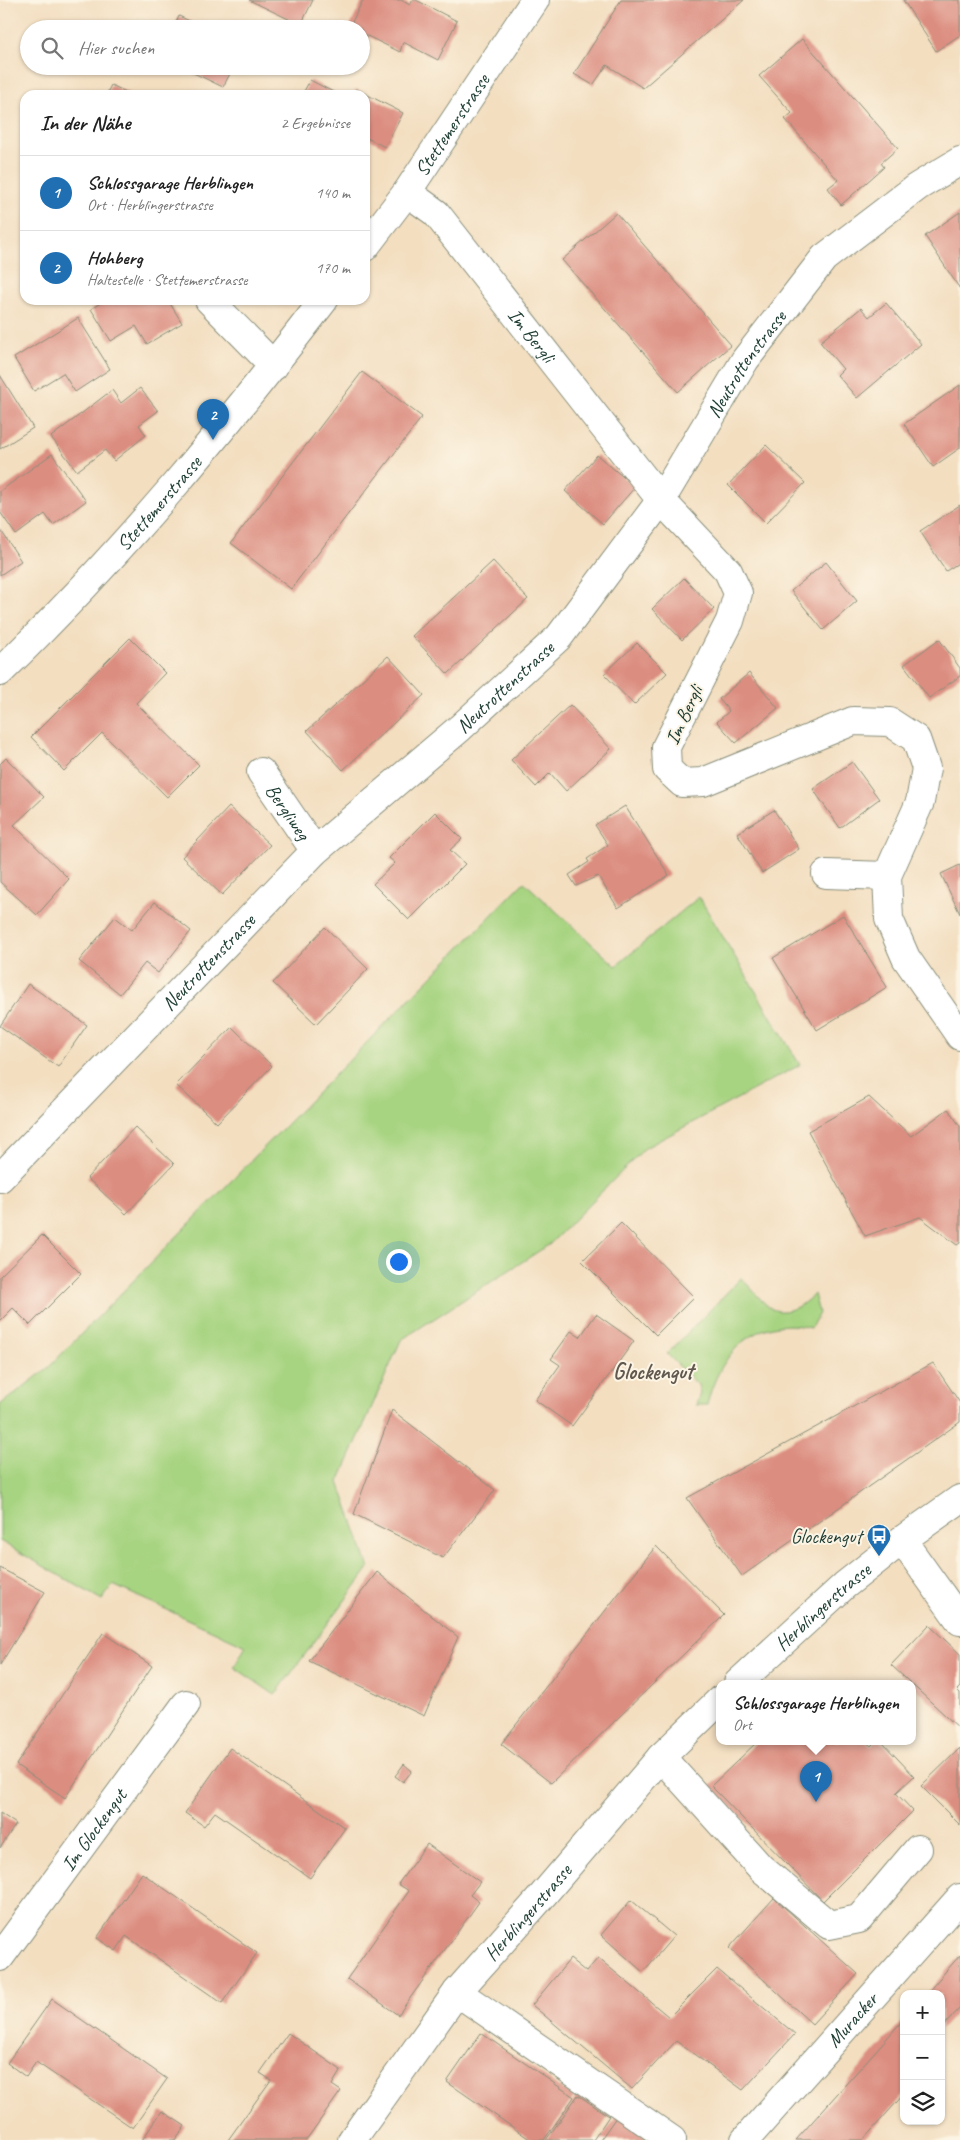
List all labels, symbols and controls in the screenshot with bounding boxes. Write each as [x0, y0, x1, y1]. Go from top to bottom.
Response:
search box [20, 20, 370, 75]
icon: search [38, 34, 66, 62]
text: Hier suchen [78, 36, 154, 60]
street label: Stettemerstrasse [409, 68, 496, 181]
text: In der Nähe [40, 110, 130, 136]
text: 2 Ergebnisse [281, 113, 350, 133]
text: Schlossgarage Herblingen [87, 171, 253, 195]
text: 1 [52, 183, 60, 203]
text: 140 m [316, 183, 350, 203]
text: Ort · Herblingerstrasse [87, 195, 213, 215]
text: Hohberg [87, 246, 142, 270]
text: 2 [52, 258, 60, 278]
text: 170 m [316, 258, 350, 278]
text: Haltestelle · Stettemerstrasse [87, 270, 247, 290]
street label: Im Bergli [503, 303, 562, 369]
street label: Neutrottenstrasse [701, 304, 792, 422]
pin: 2 [197, 399, 229, 440]
street label: Stettemerstrasse [111, 449, 208, 556]
street label: Neutrottenstrasse [450, 634, 560, 738]
street label: Im Bergli [659, 679, 709, 749]
street label: Bergliweg [260, 779, 317, 846]
street label: Neutrottenstrasse [156, 907, 261, 1015]
your location [386, 1249, 412, 1275]
district label: Glockengut [613, 1358, 697, 1386]
bus stop icon: Glockengut [866, 1523, 892, 1557]
place label: Glockengut [791, 1524, 865, 1549]
street label: Herblingerstrasse [769, 1556, 877, 1656]
popup [716, 1680, 916, 1745]
text: Schlossgarage Herblingen [733, 1691, 899, 1715]
text: Ort [733, 1715, 752, 1735]
pin: 1 [800, 1761, 832, 1802]
street label: Im Glockengut [55, 1782, 133, 1876]
street label: Herblingerstrasse [479, 1858, 578, 1966]
street label: Muracker [821, 1986, 884, 2052]
map controls [900, 1990, 945, 2125]
button: + [900, 1990, 945, 2035]
button: − [900, 2035, 945, 2080]
button: layers [900, 2080, 945, 2125]

